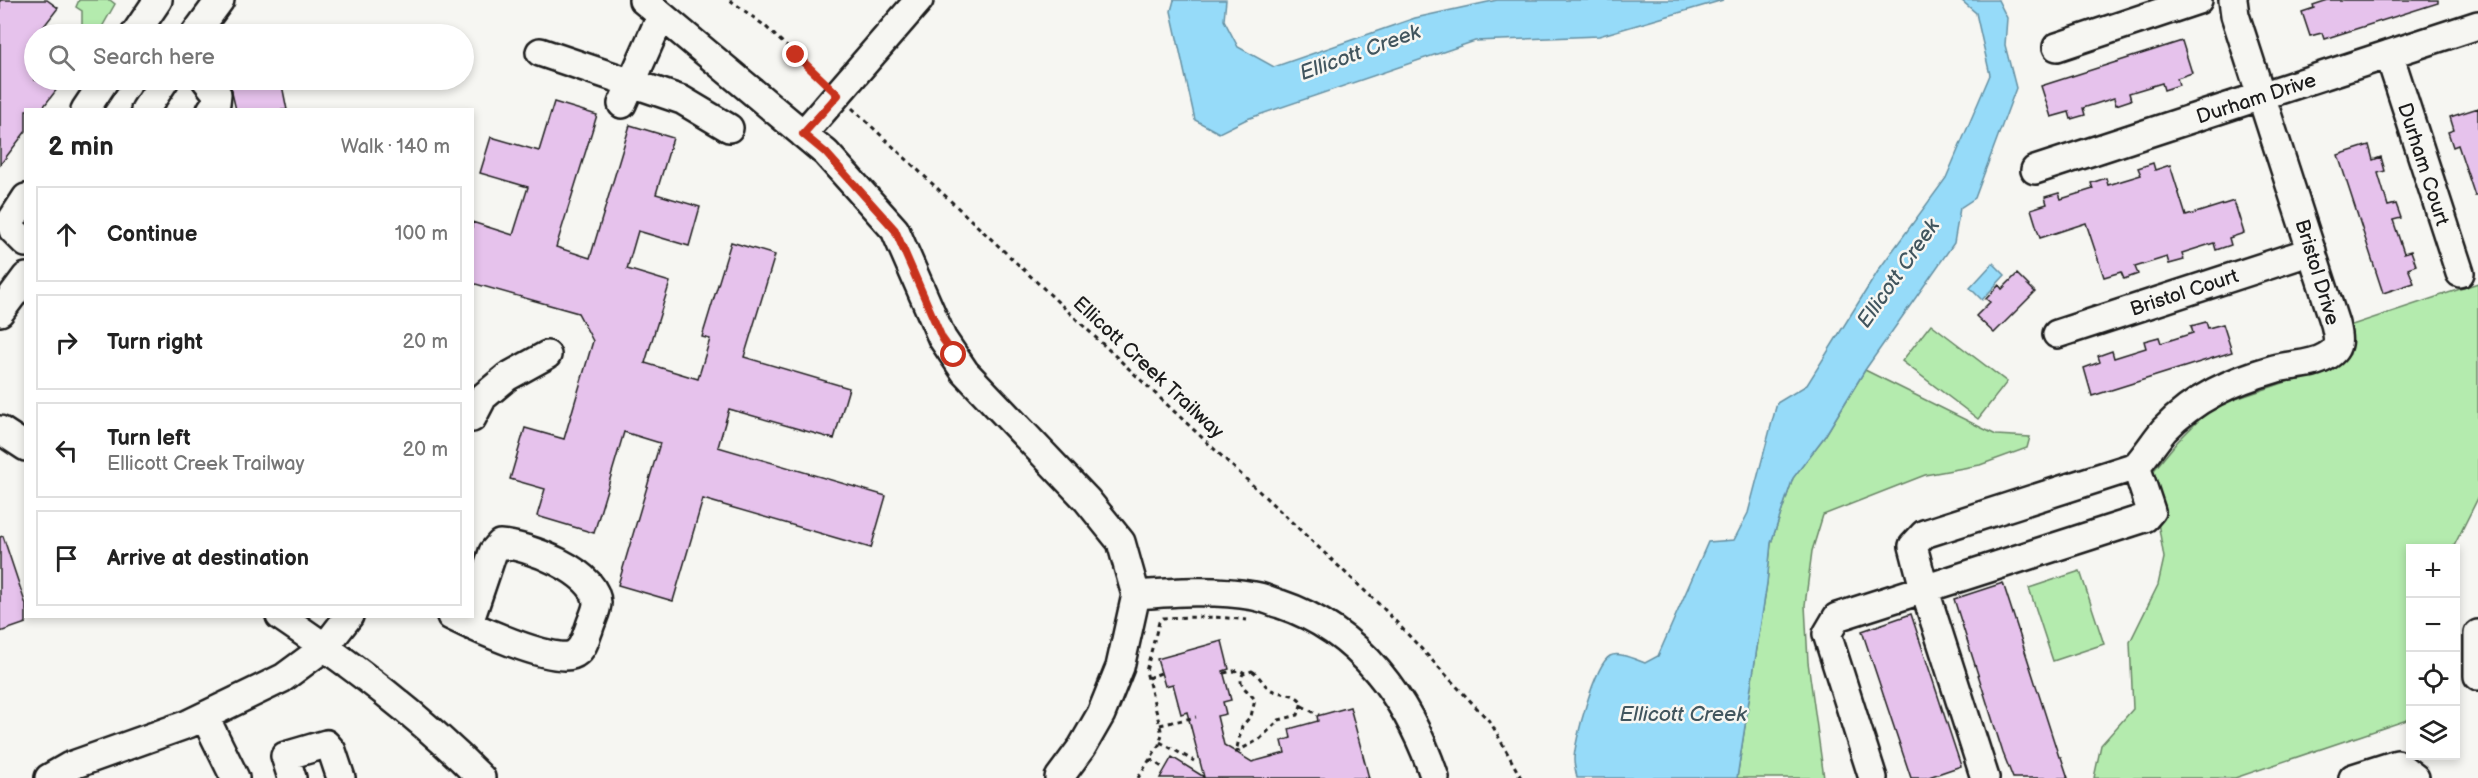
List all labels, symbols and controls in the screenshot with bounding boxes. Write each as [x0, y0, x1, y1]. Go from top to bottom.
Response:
water label: Ellicott Creek [1296, 19, 1425, 86]
search box [24, 24, 474, 90]
icon: search [45, 41, 78, 74]
route end [782, 41, 808, 67]
text: Search here [93, 44, 215, 71]
street label: Durham Drive [2194, 68, 2319, 130]
street label: Durham Court [2392, 100, 2454, 229]
text: 2 min [48, 132, 114, 163]
text: Walk · 140 m [341, 135, 450, 159]
water label: Ellicott Creek [1852, 214, 1945, 332]
street label: Bristol Drive [2290, 217, 2345, 328]
icon: ahead [50, 218, 83, 251]
text: Continue [107, 221, 197, 248]
text: 100 m [395, 222, 448, 246]
street label: Bristol Court [2127, 264, 2241, 322]
street label: Ellicott Creek Trailway [1068, 292, 1229, 444]
icon: right [50, 326, 83, 359]
text: Turn right [107, 329, 203, 356]
text: 20 m [403, 330, 448, 354]
route start [940, 341, 966, 367]
text: Turn left [107, 425, 191, 452]
icon: left [50, 434, 83, 467]
text: 20 m [403, 438, 448, 462]
text: Ellicott Creek Trailway [107, 452, 305, 476]
icon: arrive [50, 542, 83, 575]
map controls [2406, 544, 2460, 760]
button: + [2406, 544, 2460, 598]
text: Arrive at destination [107, 545, 309, 572]
button: − [2406, 598, 2460, 652]
button: locate [2406, 652, 2460, 706]
water label: Ellicott Creek [1620, 702, 1747, 727]
button: layers [2406, 706, 2460, 760]

